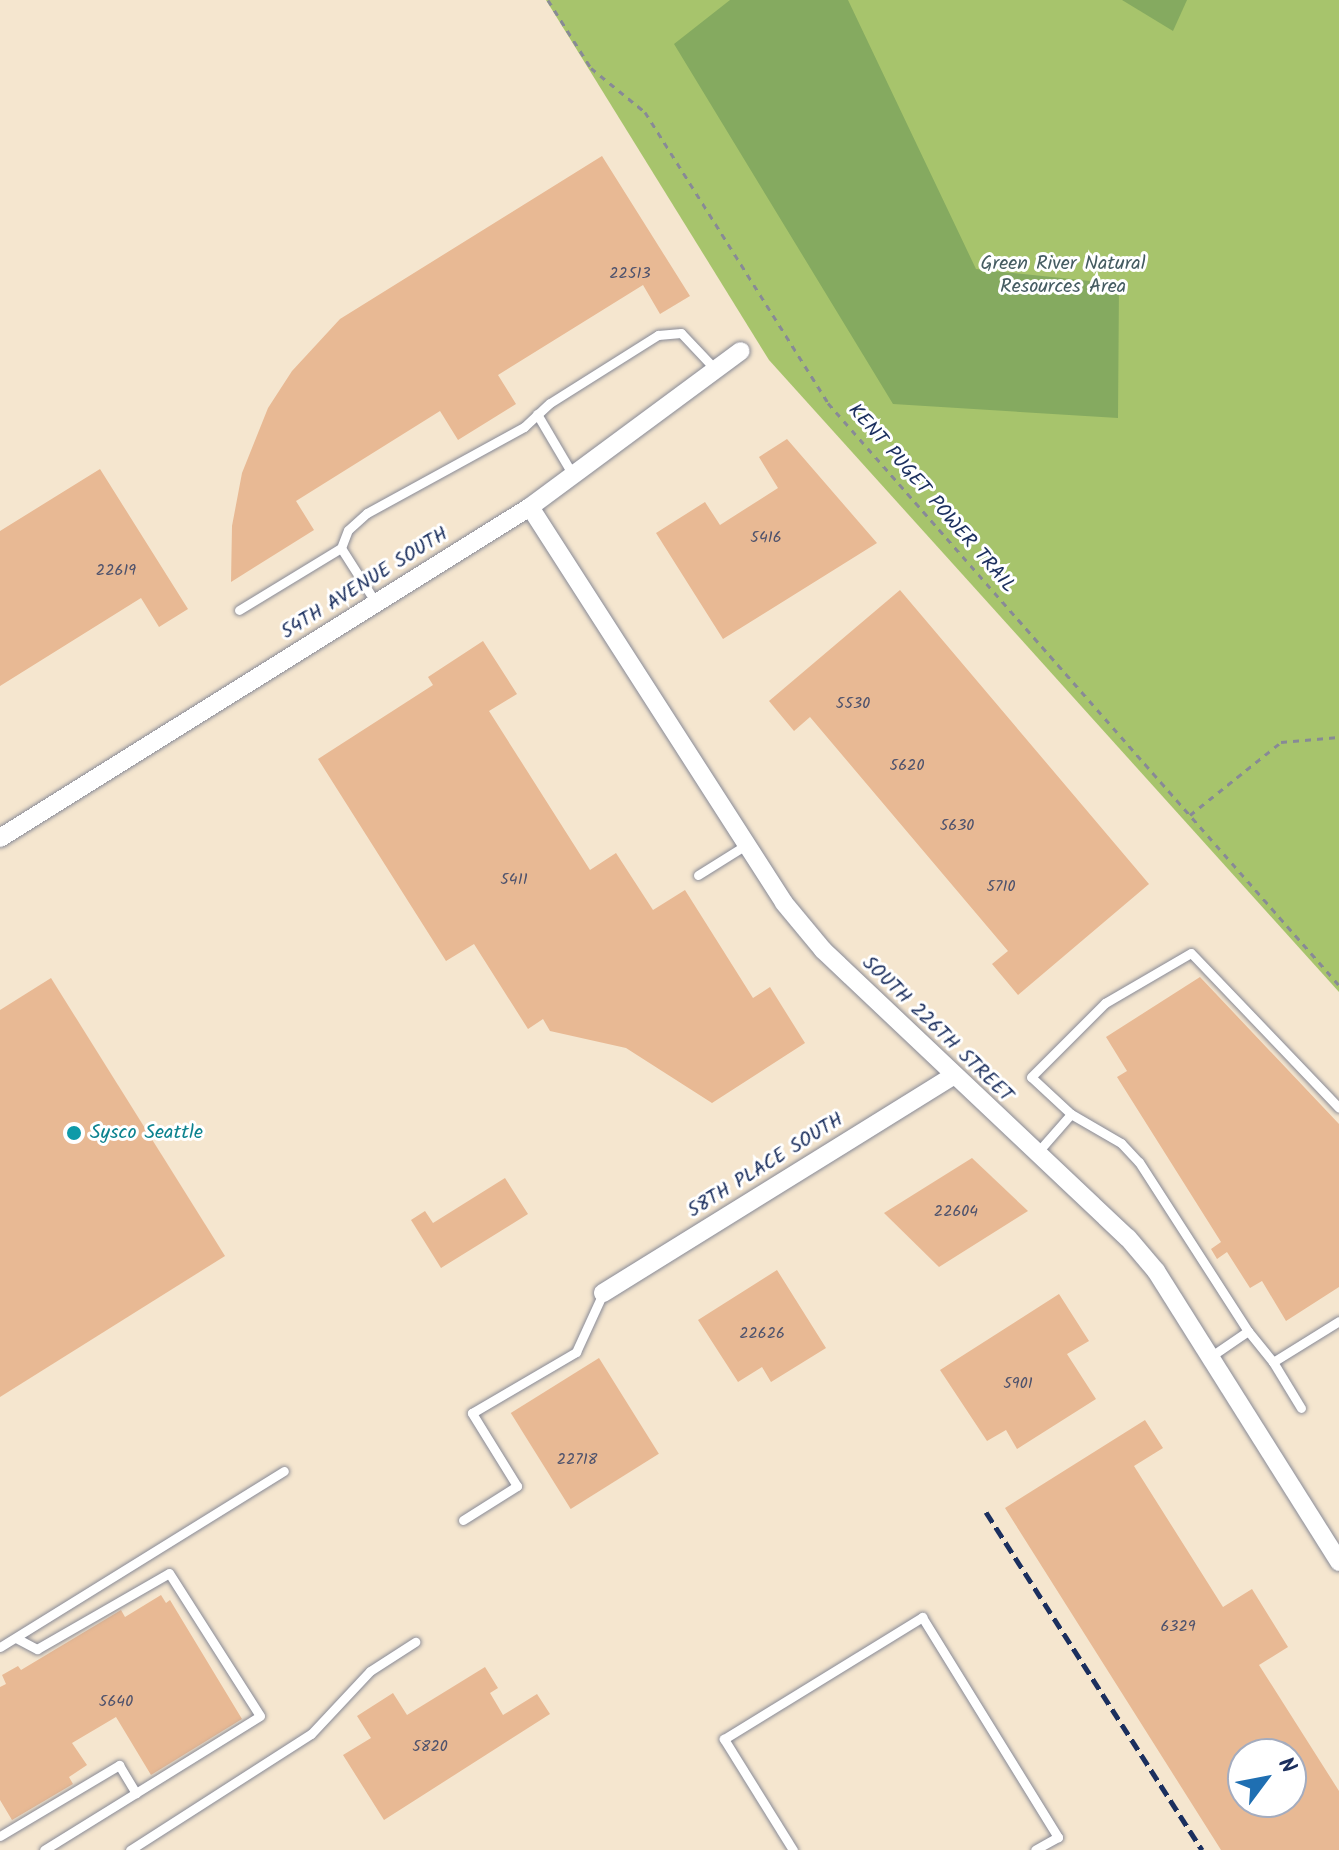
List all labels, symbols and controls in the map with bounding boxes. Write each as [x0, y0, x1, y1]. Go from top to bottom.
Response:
park label: Green River Natural Resources Area [980, 252, 1146, 299]
house number: 22513 [609, 264, 651, 284]
street label: KENT PUGET POWER TRAIL [842, 399, 1020, 599]
street label: 54TH AVENUE SOUTH [277, 523, 453, 645]
house number: 5416 [750, 528, 782, 548]
house number: 22619 [96, 561, 136, 581]
house number: 5530 [836, 694, 870, 714]
house number: 5620 [890, 756, 924, 776]
house number: 5630 [940, 816, 974, 836]
house number: 5411 [500, 870, 528, 890]
house number: 5710 [987, 877, 1015, 897]
street label: SOUTH 226TH STREET [857, 952, 1017, 1108]
street label: 58TH PLACE SOUTH [684, 1108, 848, 1224]
place label: Sysco Seattle [90, 1121, 203, 1145]
marker: Sysco Seattle [65, 1124, 83, 1142]
house number: 22604 [934, 1202, 978, 1222]
house number: 22626 [739, 1324, 785, 1344]
house number: 5901 [1003, 1374, 1033, 1394]
house number: 22718 [557, 1450, 597, 1470]
house number: 6329 [1160, 1617, 1196, 1637]
house number: 5640 [99, 1692, 133, 1712]
house number: 5820 [412, 1737, 448, 1757]
north arrow [1227, 1738, 1307, 1818]
text: N [1268, 1751, 1305, 1781]

